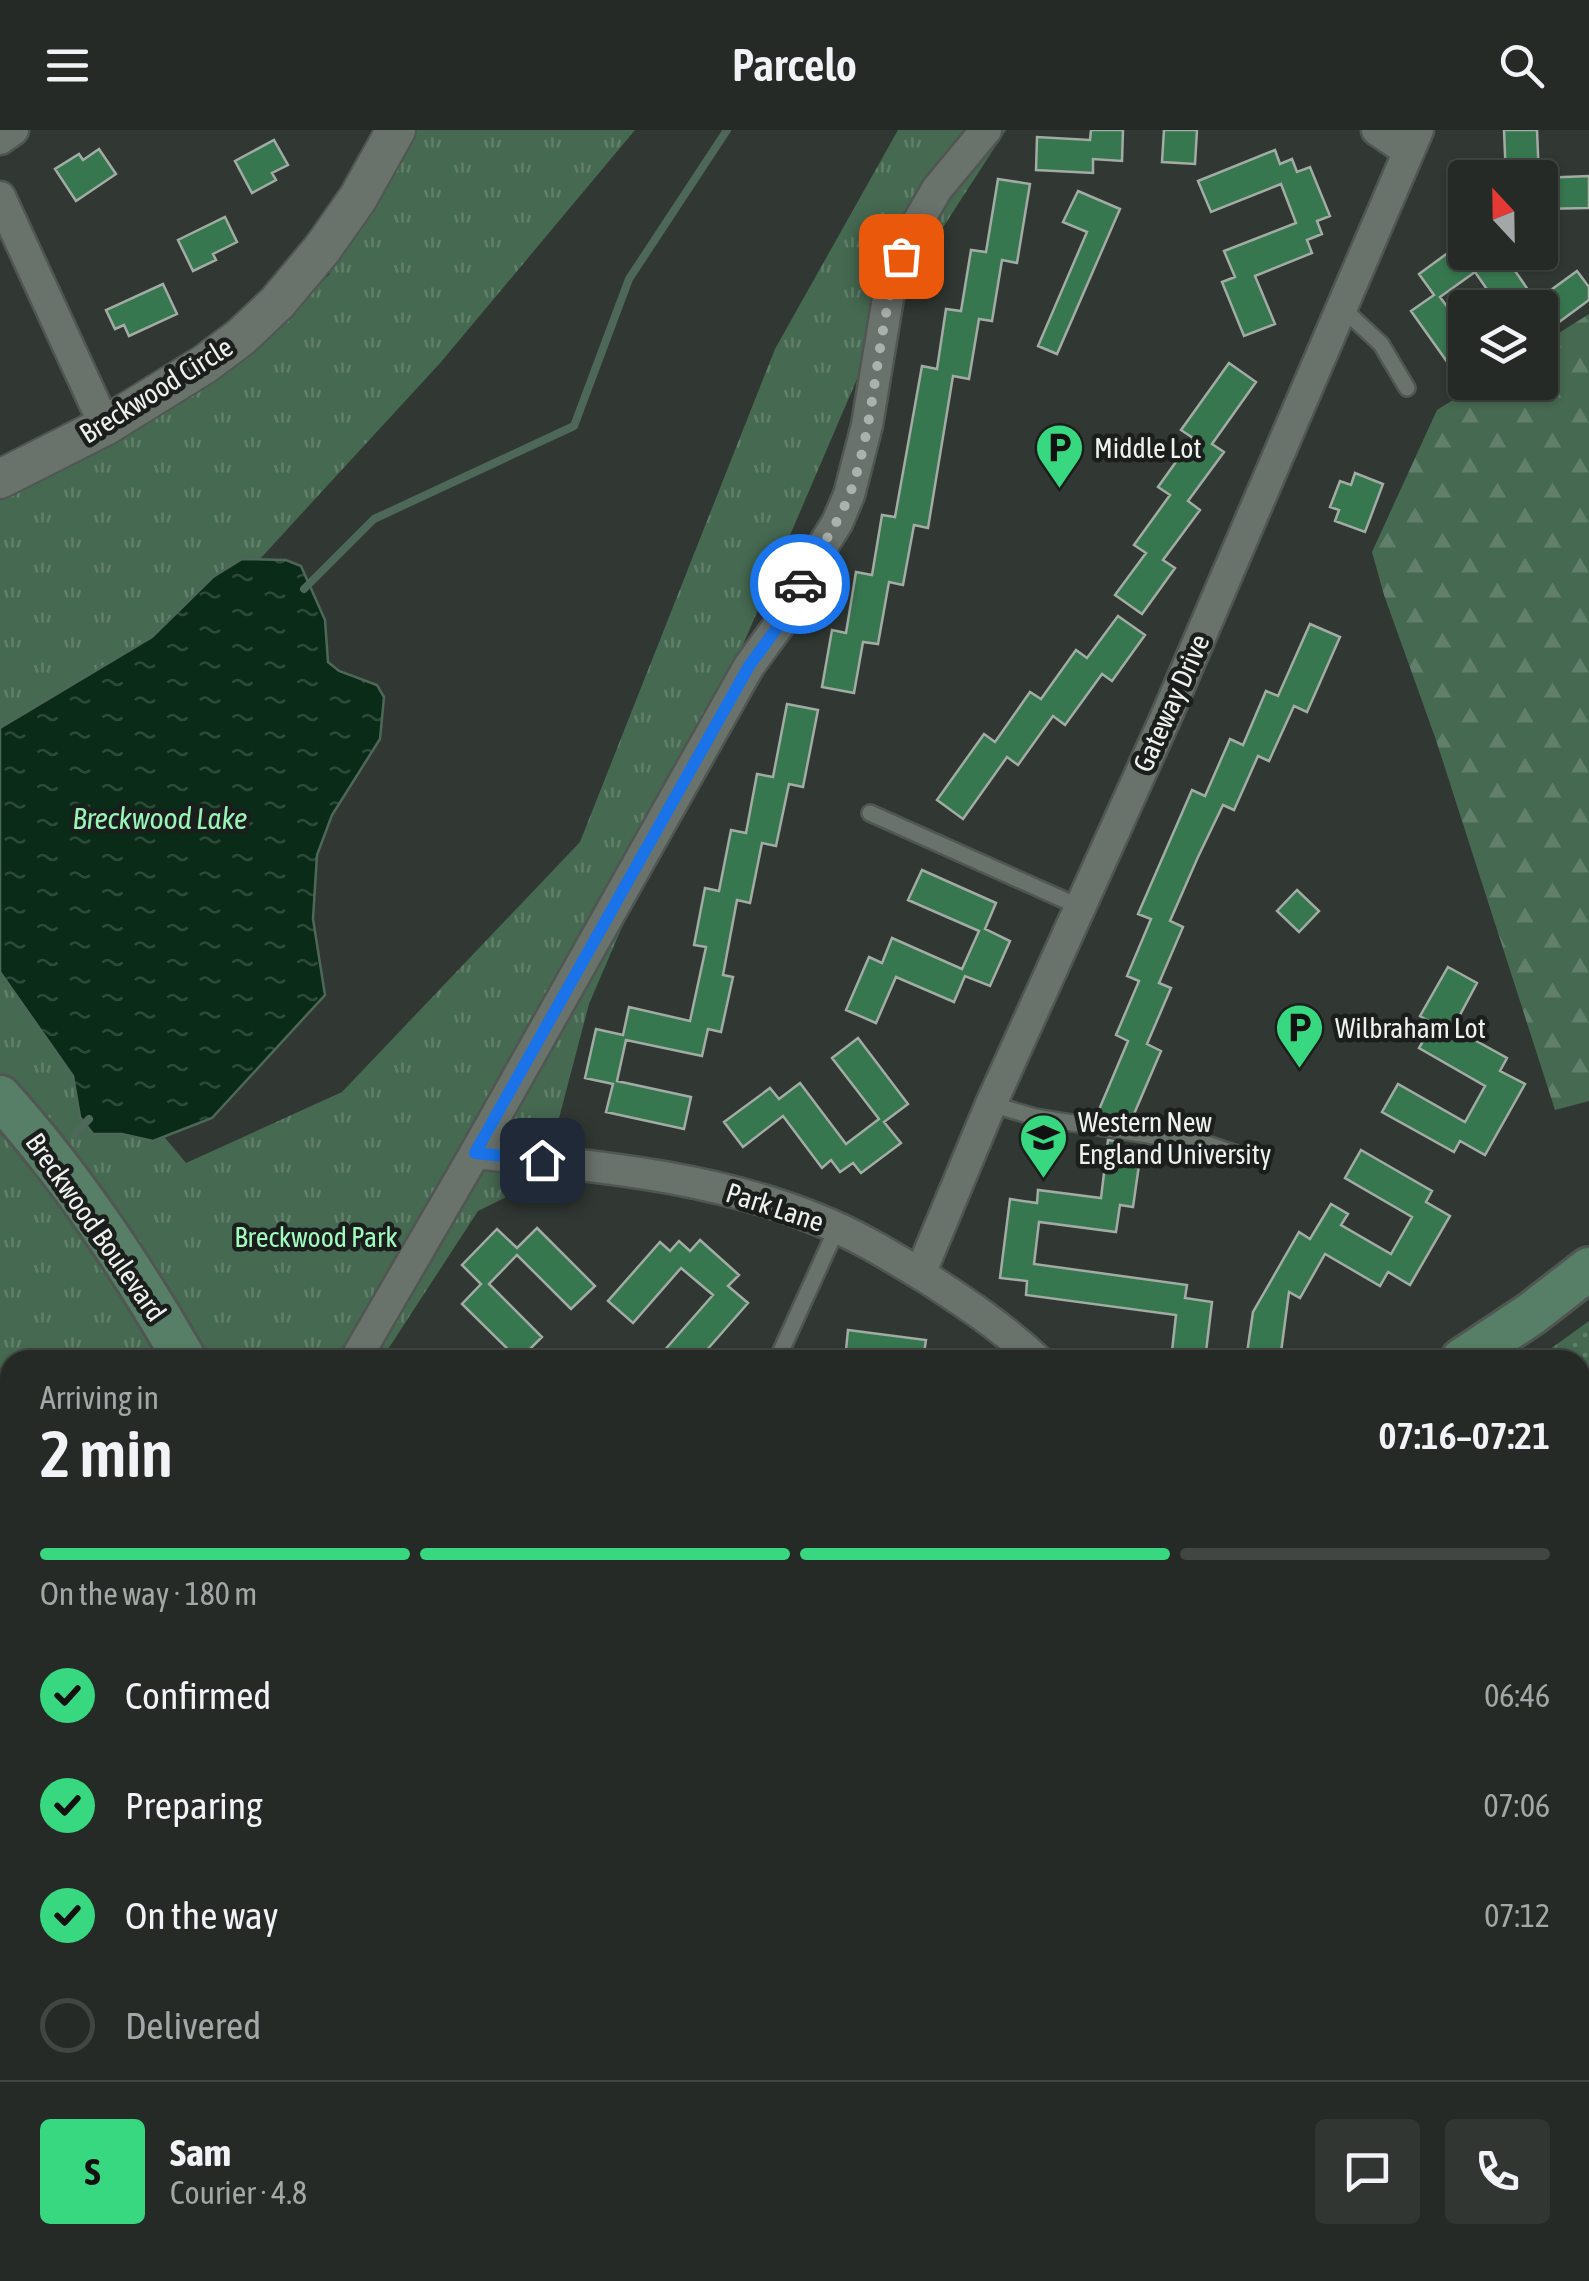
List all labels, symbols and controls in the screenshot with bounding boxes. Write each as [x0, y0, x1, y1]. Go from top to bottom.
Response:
icon: menu [40, 38, 95, 93]
icon: search [1494, 38, 1549, 93]
text: Parcelo [732, 39, 857, 91]
north arrow [1448, 160, 1558, 270]
map controls [1448, 160, 1558, 400]
pin [859, 214, 944, 299]
icon: bag [874, 229, 929, 284]
button: layers [1448, 290, 1558, 400]
street label: Breckwood Circle [74, 330, 238, 450]
parking icon: Middle Lot [1033, 422, 1085, 490]
place label: Middle Lot [1094, 432, 1202, 464]
courier [750, 534, 850, 634]
icon: car [773, 557, 828, 612]
street label: Gateway Drive [1126, 629, 1216, 777]
water label: Breckwood Lake [72, 801, 248, 835]
parking icon: Wilbraham Lot [1274, 1002, 1326, 1070]
place label: Wilbraham Lot [1335, 1012, 1486, 1044]
place label: Western New England University [1078, 1106, 1271, 1170]
school or university icon: Western New England University [1017, 1112, 1069, 1180]
pin [500, 1118, 585, 1203]
street label: Breckwood Boulevard [19, 1127, 173, 1327]
icon: home [515, 1133, 570, 1188]
street label: Park Lane [722, 1176, 828, 1238]
park label: Breckwood Park [234, 1221, 398, 1253]
text: Arriving in [40, 1379, 159, 1416]
text: 07:16–07:21 [1378, 1414, 1550, 1457]
text: 2 min [40, 1416, 173, 1491]
text: On the way · 180 m [40, 1575, 257, 1612]
icon: check [40, 1668, 95, 1723]
text: Confirmed [125, 1674, 271, 1717]
text: 06:46 [1484, 1677, 1550, 1714]
icon: check [40, 1778, 95, 1833]
text: Preparing [125, 1784, 263, 1827]
text: 07:06 [1484, 1787, 1550, 1824]
icon: check [40, 1888, 95, 1943]
text: On the way [125, 1894, 278, 1937]
text: 07:12 [1484, 1897, 1550, 1934]
text: Delivered [125, 2004, 261, 2047]
button: chat [1315, 2119, 1420, 2224]
button: phone [1445, 2119, 1550, 2224]
text: Sam [170, 2131, 231, 2174]
text: S [85, 2150, 100, 2193]
text: Courier · 4.8 [170, 2174, 307, 2211]

